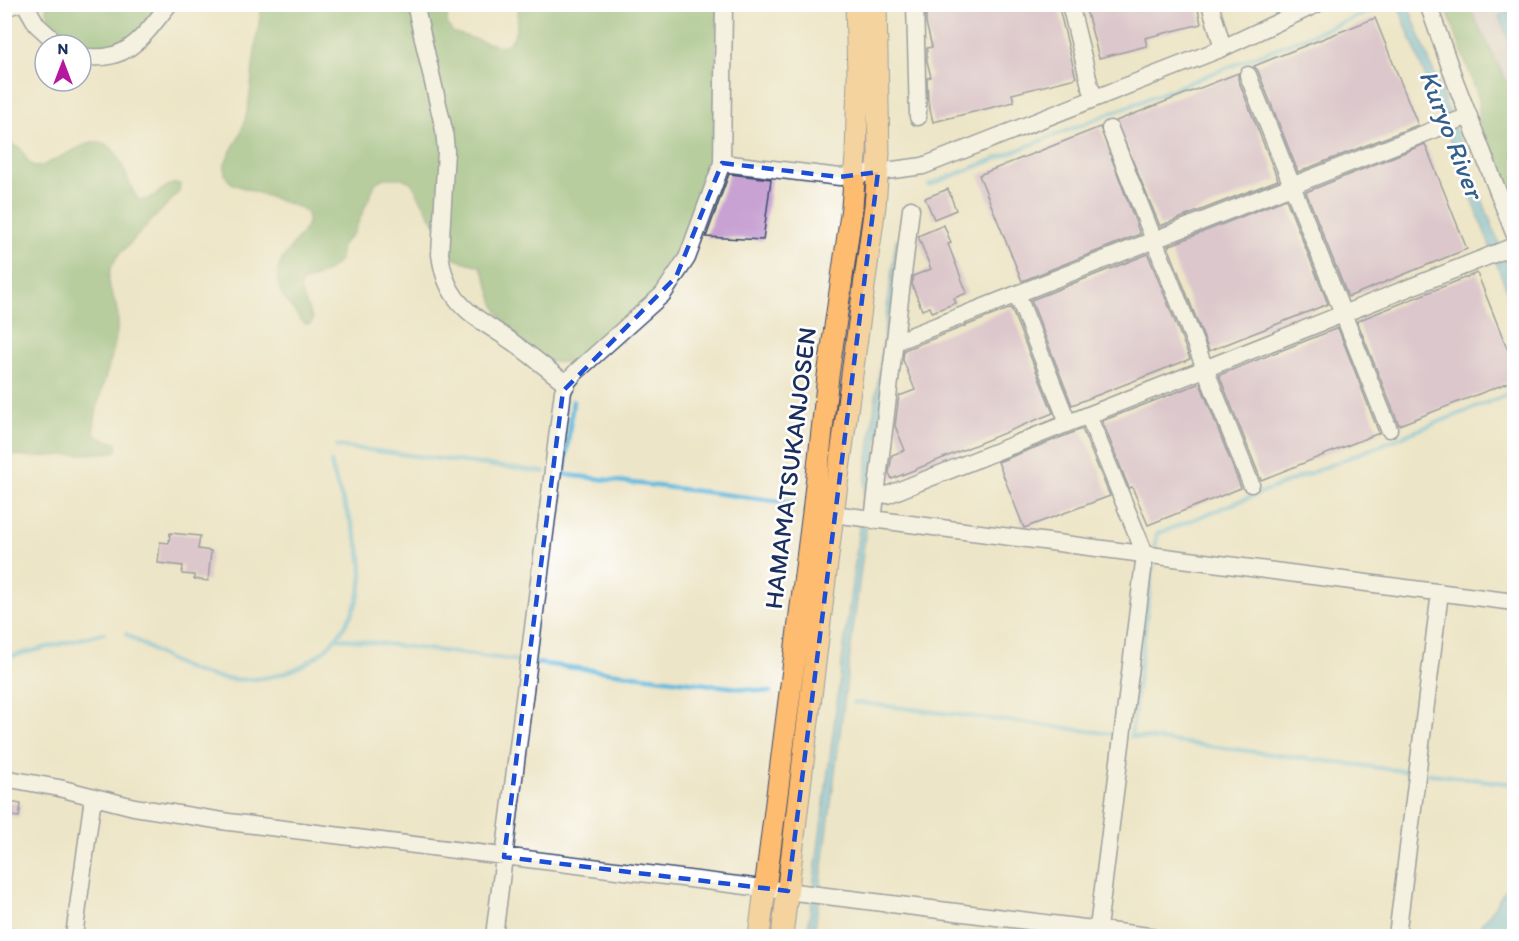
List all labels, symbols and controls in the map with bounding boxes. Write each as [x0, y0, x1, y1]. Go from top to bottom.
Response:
north arrow [33, 33, 93, 93]
text: N [58, 39, 68, 58]
water label: Kuryo River [1412, 65, 1493, 206]
street label: HAMAMATSUKANJOSEN [757, 325, 823, 611]

